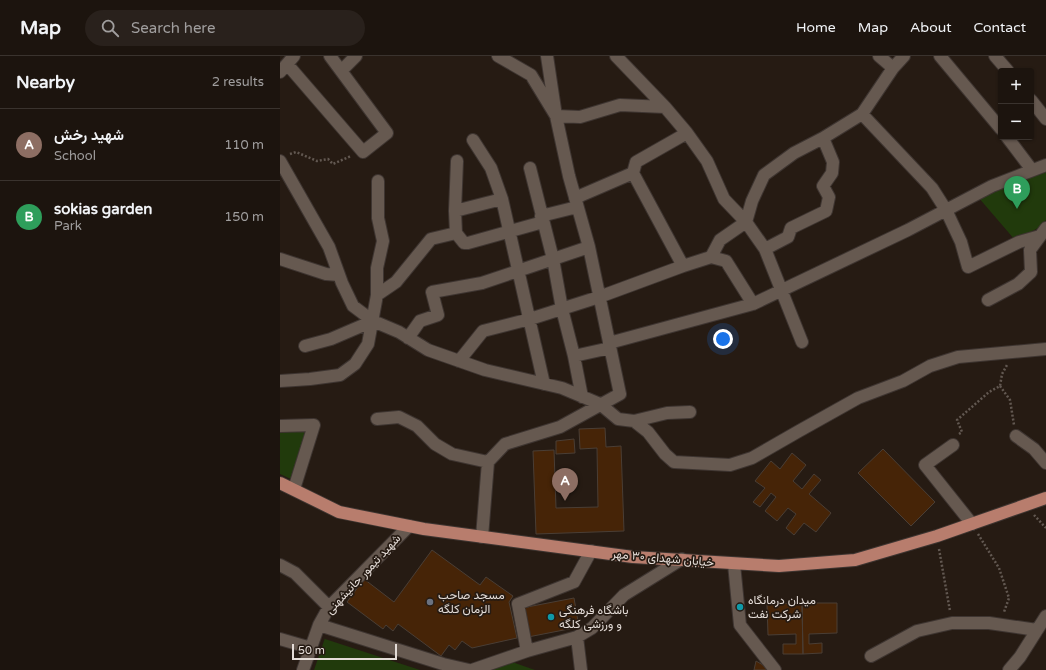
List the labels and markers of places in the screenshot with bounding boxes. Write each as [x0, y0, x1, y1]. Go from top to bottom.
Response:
pin: B [1004, 176, 1030, 209]
pin: A [552, 468, 578, 501]
place label: مسجد صاحب الزمان کلگه [438, 588, 505, 617]
place label: میدان درمانگاه شرکت نفت [748, 593, 816, 622]
marker: مسجد صاحب الزمان کلگه [425, 597, 435, 607]
marker: میدان درمانگاه شرکت نفت [735, 602, 745, 612]
place label: باشگاه فرهنگی و ورزشی کلگه [559, 603, 629, 632]
marker: باشگاه فرهنگی و ورزشی کلگه [546, 612, 556, 622]

